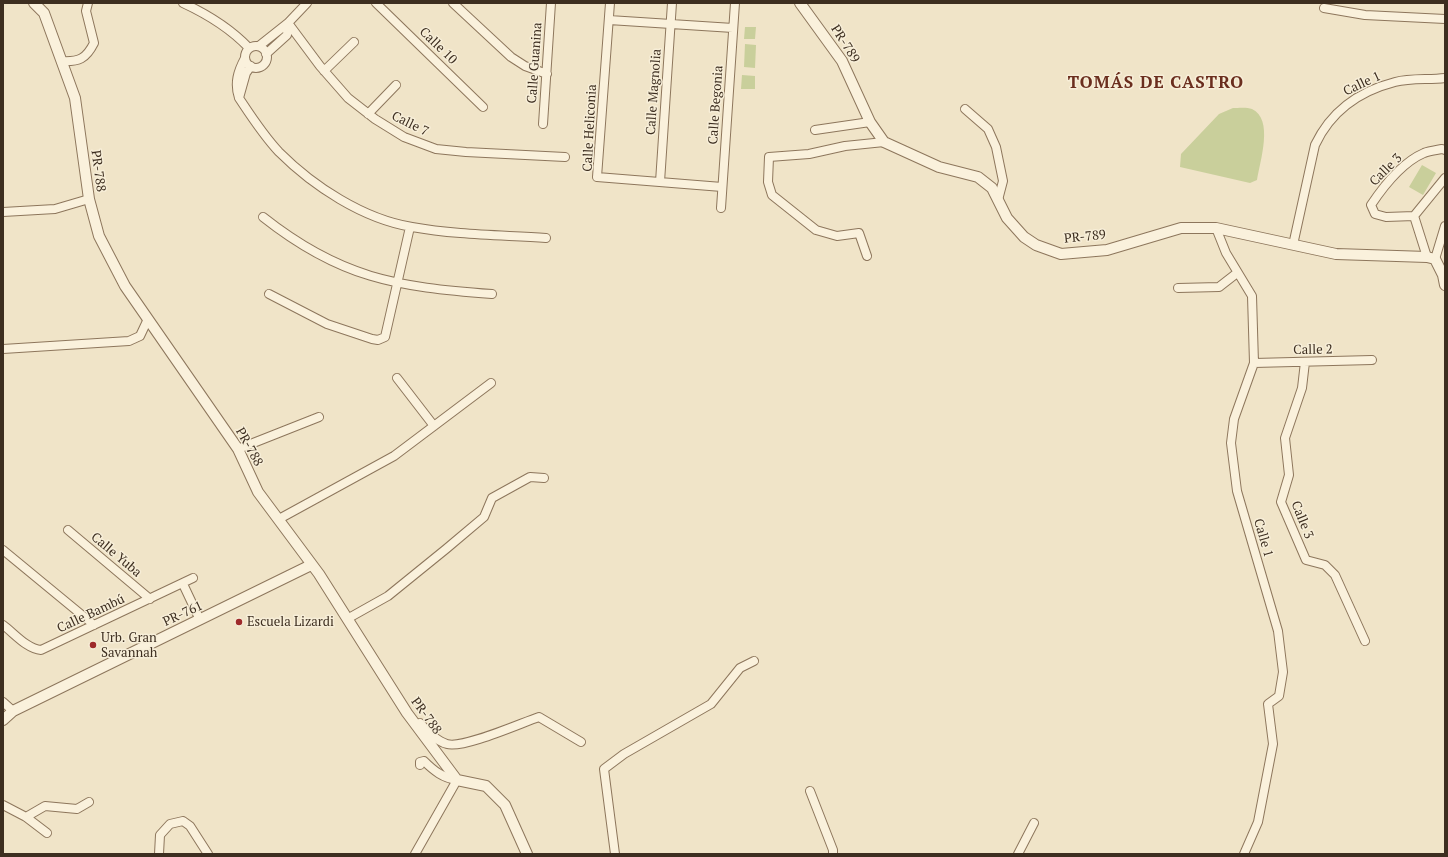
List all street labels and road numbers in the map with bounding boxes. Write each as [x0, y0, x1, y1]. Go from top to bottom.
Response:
street label: Calle Guanina [524, 22, 546, 104]
street label: PR-789 [827, 22, 863, 66]
street label: Calle 10 [416, 24, 460, 68]
street label: Calle Magnolia [643, 48, 665, 136]
street label: Calle Begonia [705, 65, 727, 145]
street label: Calle 1 [1341, 69, 1383, 99]
street label: Calle Heliconia [580, 84, 600, 172]
street label: Calle 7 [389, 108, 431, 140]
street label: PR-788 [87, 149, 109, 193]
street label: Calle 3 [1367, 151, 1405, 189]
street label: PR-789 [1063, 227, 1107, 247]
street label: Calle 2 [1293, 342, 1333, 358]
street label: PR-788 [232, 425, 266, 469]
street label: Calle 3 [1287, 499, 1317, 541]
street label: Calle 1 [1250, 517, 1276, 559]
street label: Calle Yuba [88, 529, 144, 581]
street label: Calle Bambú [55, 592, 127, 636]
street label: PR-761 [161, 598, 205, 630]
street label: PR-788 [407, 694, 445, 738]

